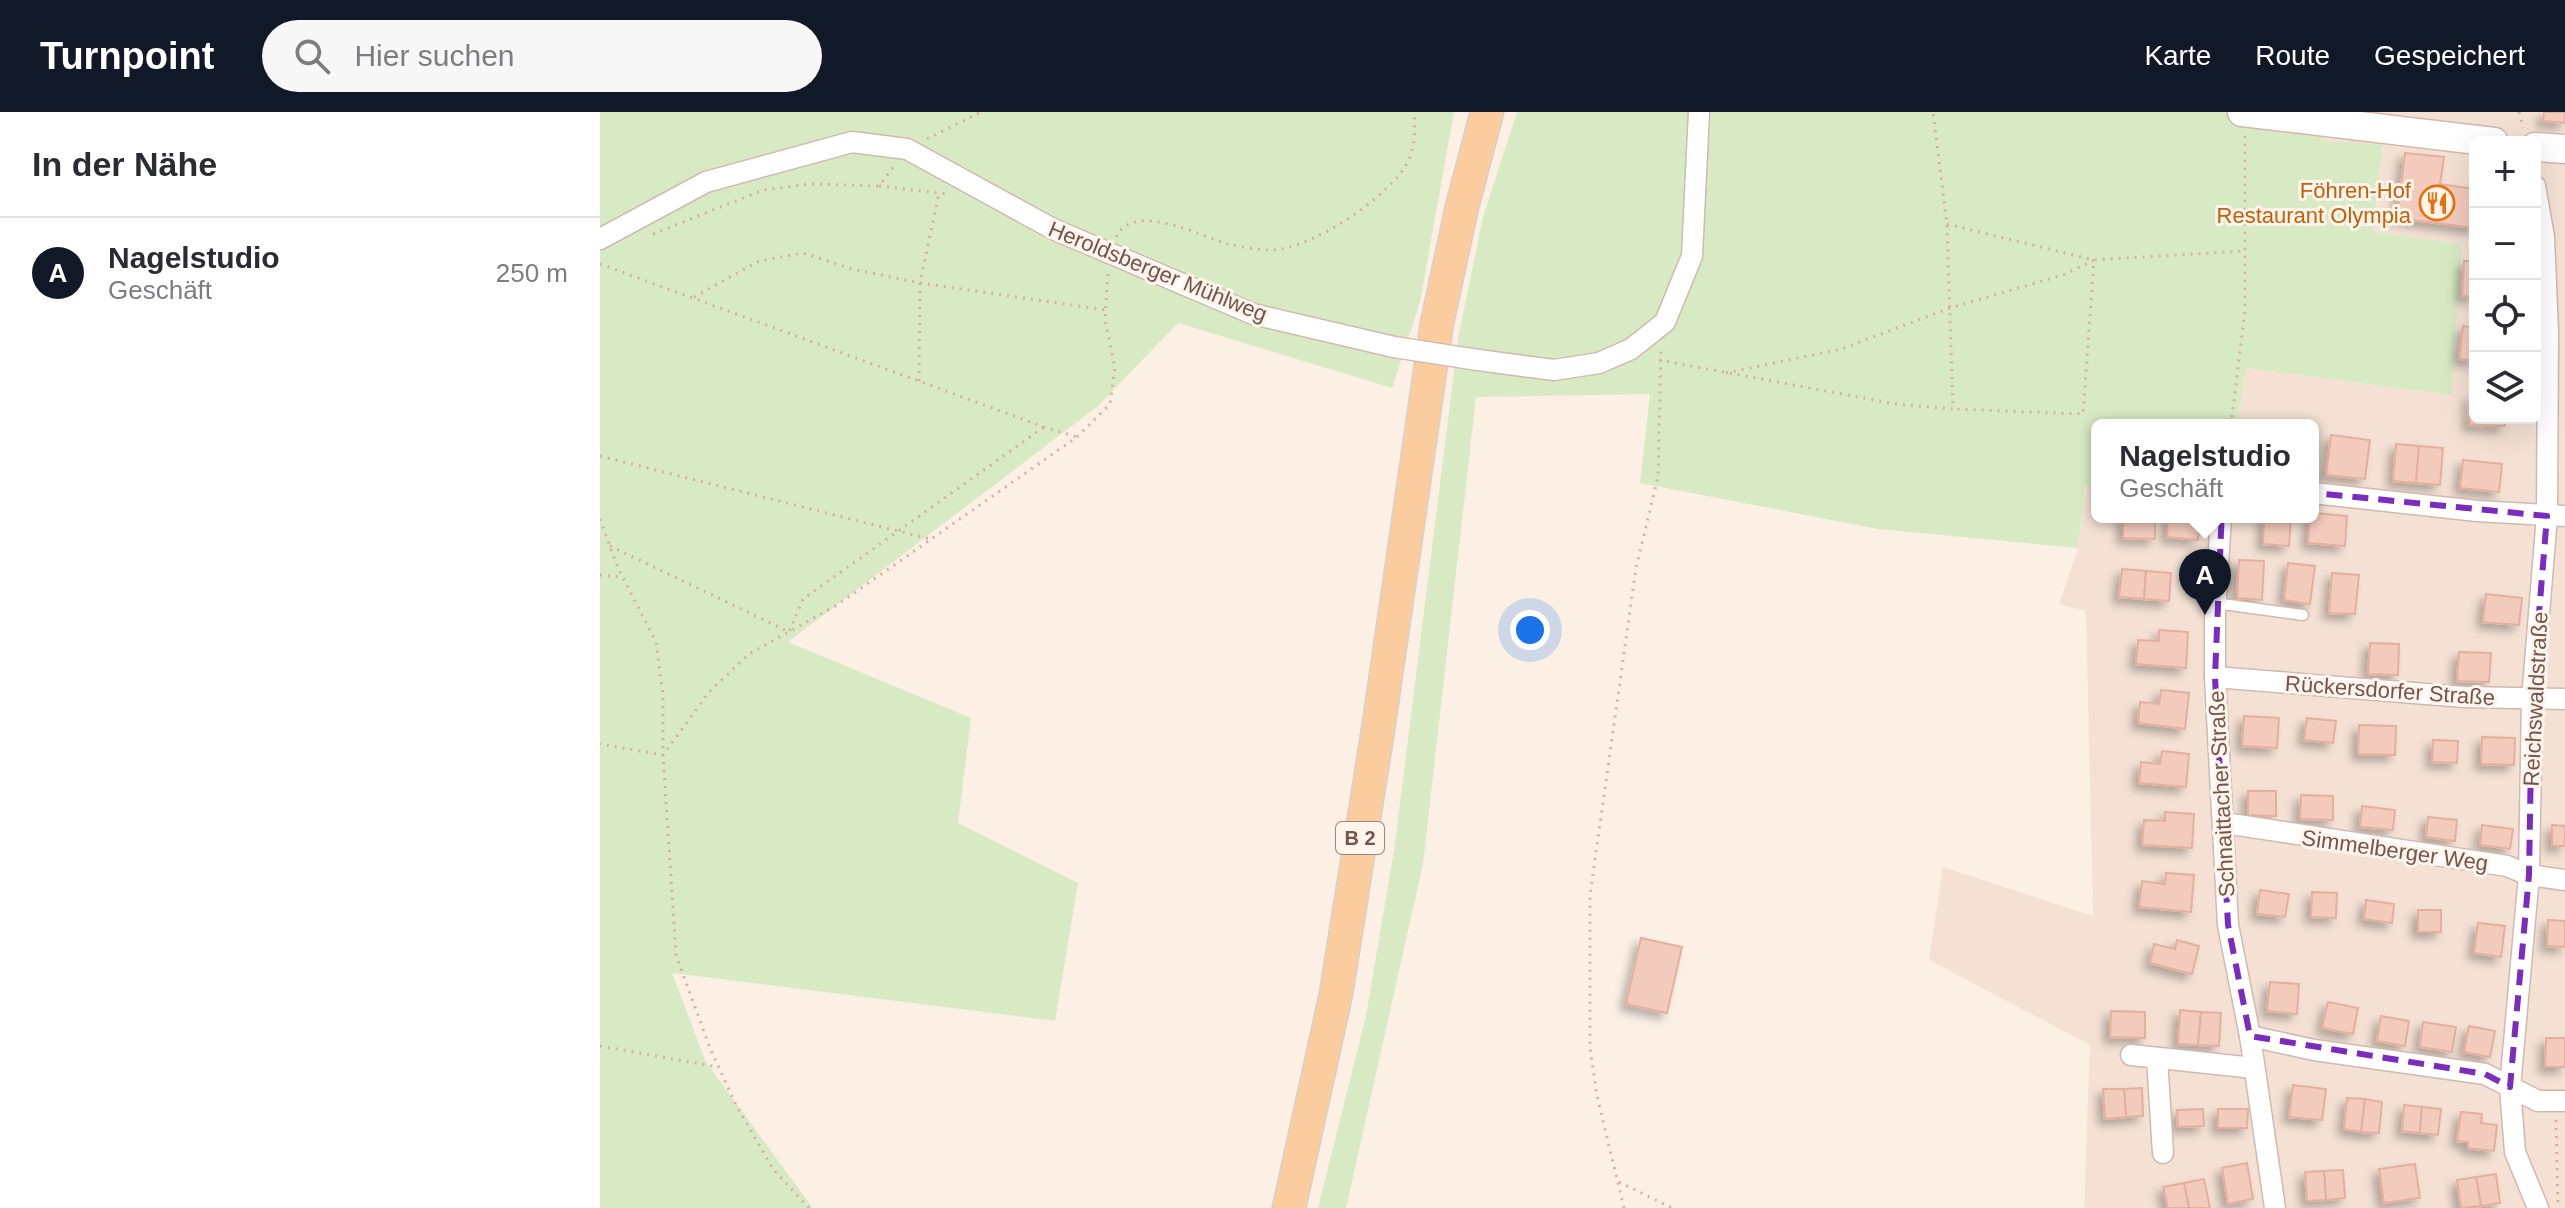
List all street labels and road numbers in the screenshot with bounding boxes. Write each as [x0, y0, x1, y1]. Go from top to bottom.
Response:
street label: Heroldsberger Mühlweg [1045, 216, 1271, 327]
street label: Reichswaldstraße [2518, 611, 2553, 787]
street label: Rückersdorfer Straße [2284, 671, 2496, 710]
street label: Schnaittacher Straße [2204, 690, 2239, 898]
road number: B 2 [1336, 822, 1384, 854]
street label: Simmelberger Weg [2300, 825, 2490, 876]

